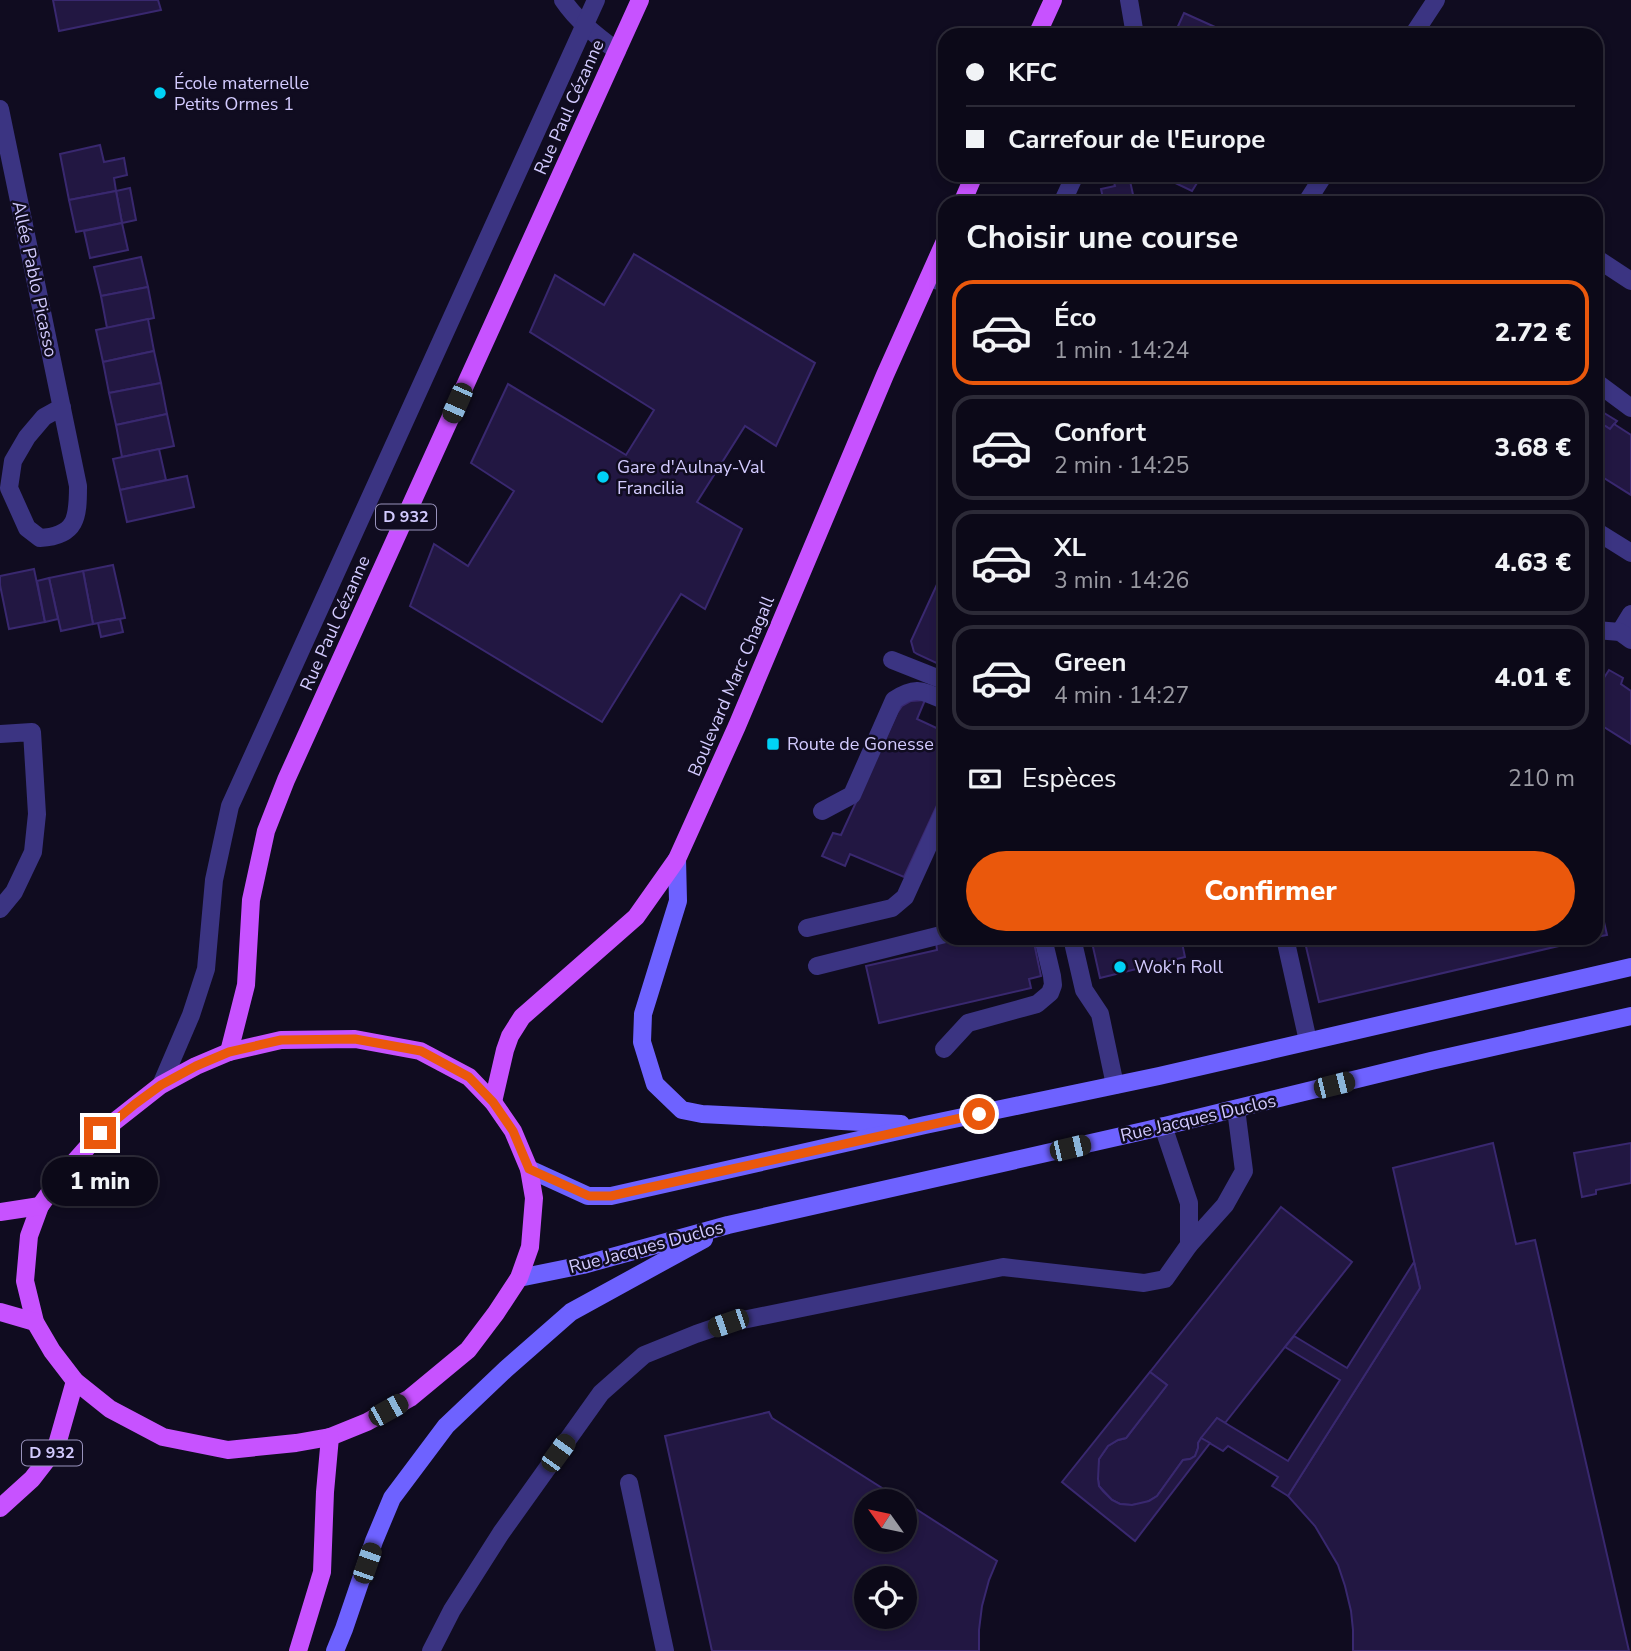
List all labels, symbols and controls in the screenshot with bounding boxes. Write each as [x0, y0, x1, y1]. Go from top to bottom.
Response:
street label: Rue Paul Cézanne [528, 36, 610, 178]
text: KFC [1008, 55, 1057, 90]
place label: École maternelle Petits Ormes 1 [174, 71, 309, 116]
marker: École maternelle Petits Ormes 1 [152, 85, 168, 101]
text: Carrefour de l'Europe [1008, 122, 1265, 157]
street label: Allée Pablo Picasso [7, 199, 63, 359]
text: Choisir une course [966, 216, 1238, 259]
text: Éco [1054, 300, 1096, 335]
icon: car [970, 301, 1033, 364]
text: 2.72 € [1495, 315, 1571, 350]
text: 1 min · 14:24 [1054, 335, 1189, 366]
car [439, 380, 476, 426]
text: Confort [1054, 415, 1146, 450]
icon: car [970, 416, 1033, 479]
text: 3.68 € [1495, 430, 1571, 465]
text: 2 min · 14:25 [1054, 450, 1189, 481]
place label: Gare d'Aulnay-Val Francilia [617, 455, 765, 500]
marker: Gare d'Aulnay-Val Francilia [595, 469, 611, 485]
road number: D 932 [376, 504, 436, 530]
text: XL [1054, 530, 1086, 565]
icon: car [970, 531, 1033, 594]
text: 4.63 € [1495, 545, 1571, 580]
street label: Rue Paul Cézanne [294, 552, 376, 694]
text: 3 min · 14:26 [1054, 565, 1189, 596]
street label: Boulevard Marc Chagall [682, 591, 780, 780]
text: Green [1054, 645, 1127, 680]
icon: car [970, 646, 1033, 709]
text: 4.01 € [1495, 660, 1571, 695]
text: 4 min · 14:27 [1054, 680, 1189, 711]
place label: Route de Gonesse [787, 732, 934, 756]
marker: Route de Gonesse [765, 736, 781, 752]
icon: cash [966, 760, 1004, 798]
text: Espèces [1022, 761, 1117, 796]
text: 210 m [1508, 763, 1575, 794]
button: Confirmer [966, 851, 1575, 931]
place label: Wok'n Roll [1134, 955, 1224, 979]
marker: Wok'n Roll [1112, 959, 1128, 975]
car [1312, 1070, 1357, 1100]
street label: Rue Jacques Duclos [1118, 1088, 1278, 1148]
route start [963, 1098, 995, 1130]
route end [84, 1117, 116, 1149]
car [1048, 1133, 1093, 1163]
callout: 1 min [42, 1158, 158, 1206]
text: 1 min [70, 1166, 130, 1197]
street label: Rue Jacques Duclos [566, 1215, 726, 1279]
car [705, 1306, 752, 1340]
car [365, 1391, 412, 1429]
car [538, 1430, 579, 1476]
road number: D 932 [22, 1441, 82, 1466]
north arrow [854, 1489, 917, 1552]
map controls [854, 1489, 917, 1629]
car [351, 1540, 384, 1586]
button: locate [854, 1566, 917, 1629]

